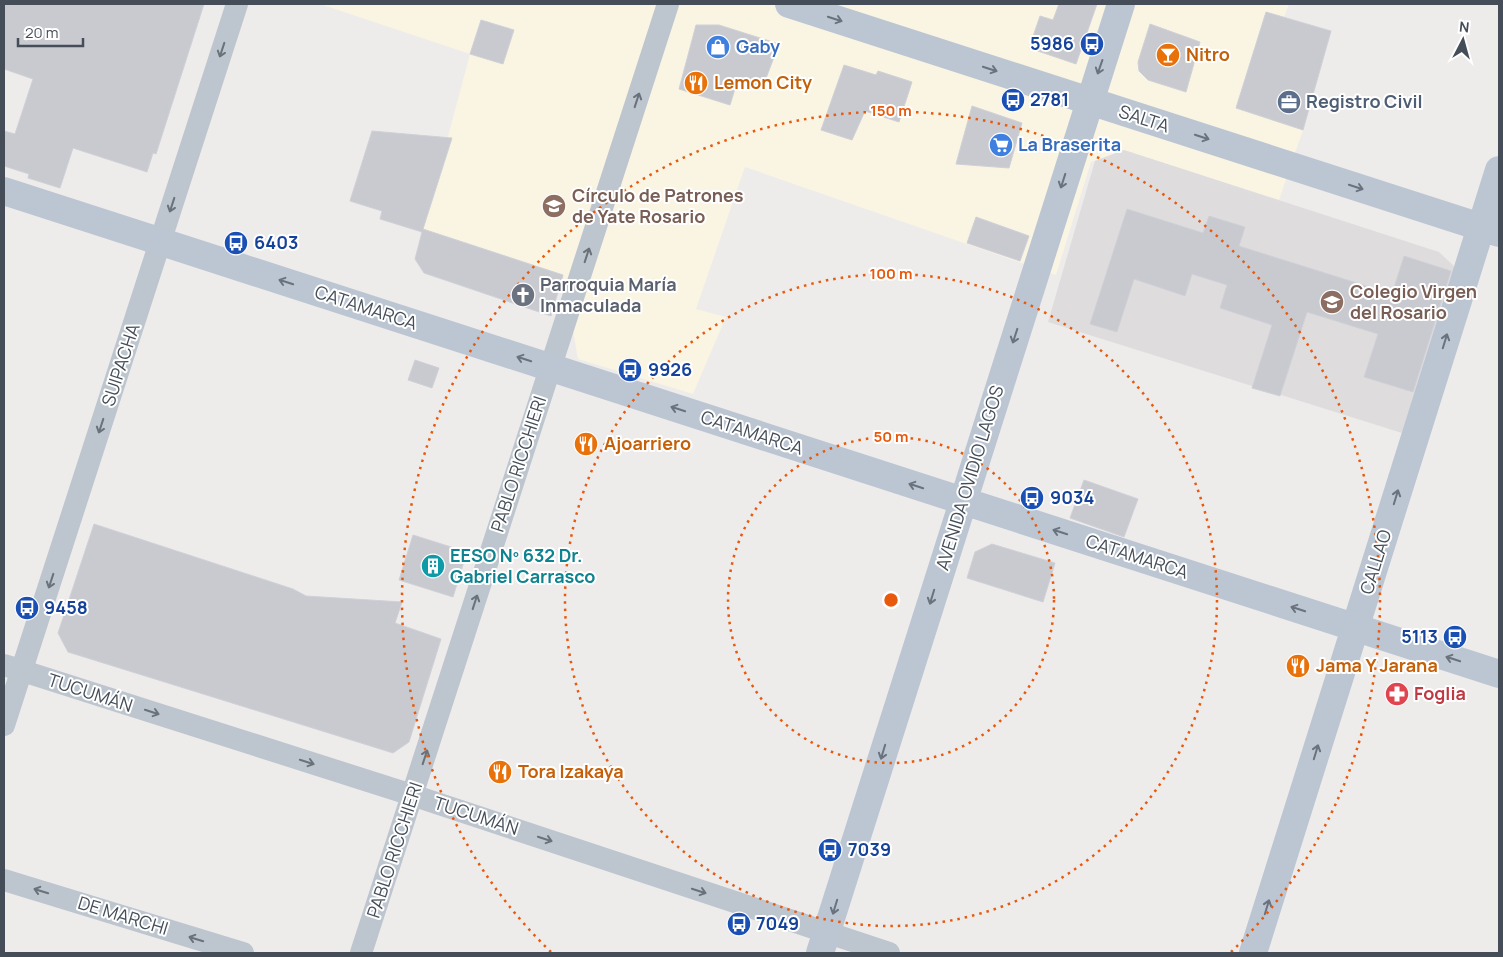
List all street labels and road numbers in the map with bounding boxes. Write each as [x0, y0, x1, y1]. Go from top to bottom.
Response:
street label: SALTA [1116, 99, 1173, 138]
street label: CATAMARCA [312, 279, 421, 335]
street label: SUIPACHA [95, 320, 145, 409]
street label: AVENIDA OVIDIO LAGOS [929, 382, 1009, 573]
street label: PABLO RICCHIERI [485, 393, 551, 535]
street label: CATAMARCA [698, 404, 807, 460]
street label: CALLAO [1354, 526, 1396, 597]
street label: CATAMARCA [1083, 528, 1192, 584]
street label: TUCUMÁN [45, 667, 136, 717]
street label: PABLO RICCHIERI [361, 779, 427, 921]
street label: TUCUMÁN [431, 790, 522, 840]
street label: DE MARCHI [75, 890, 171, 940]

